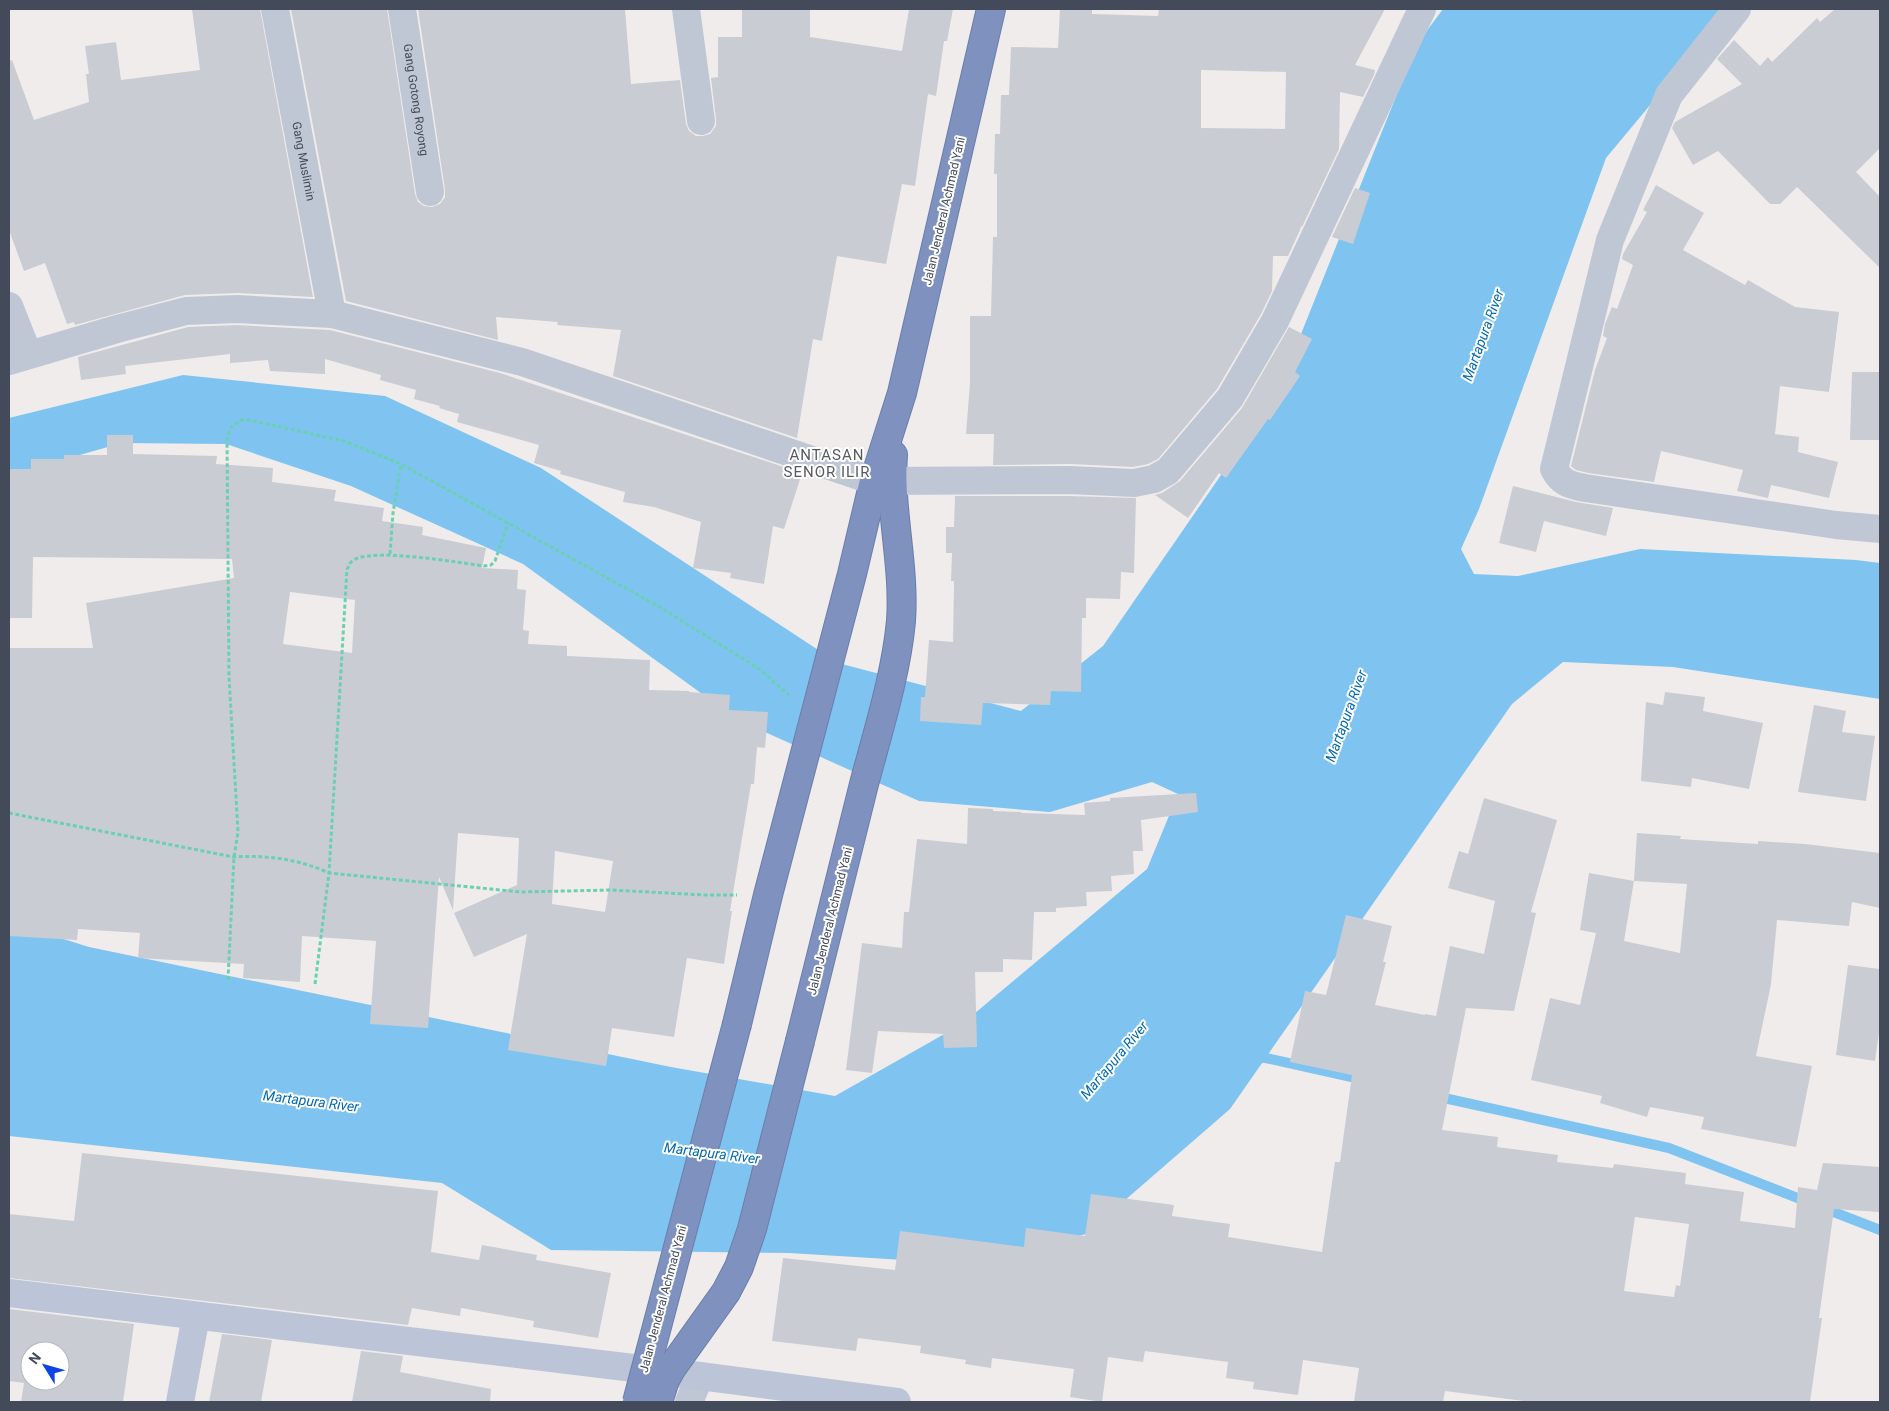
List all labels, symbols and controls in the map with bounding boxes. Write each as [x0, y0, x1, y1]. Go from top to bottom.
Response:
street label: Gang Gotong Royong [400, 43, 431, 157]
street label: Gang Muslimin [289, 121, 318, 202]
street label: Jalan Jenderal Achmad Yani [920, 136, 968, 286]
water label: Martapura River [1459, 287, 1507, 383]
district label: ANTASAN SENOR ILIR [784, 446, 870, 481]
water label: Martapura River [1322, 668, 1370, 764]
street label: Jalan Jenderal Achmad Yani [805, 846, 855, 996]
water label: Martapura River [1077, 1018, 1151, 1102]
water label: Martapura River [262, 1087, 360, 1115]
water label: Martapura River [663, 1139, 761, 1167]
street label: Jalan Jenderal Achmad Yani [637, 1224, 689, 1374]
north arrow [20, 1341, 70, 1391]
text: N [25, 1349, 44, 1367]

